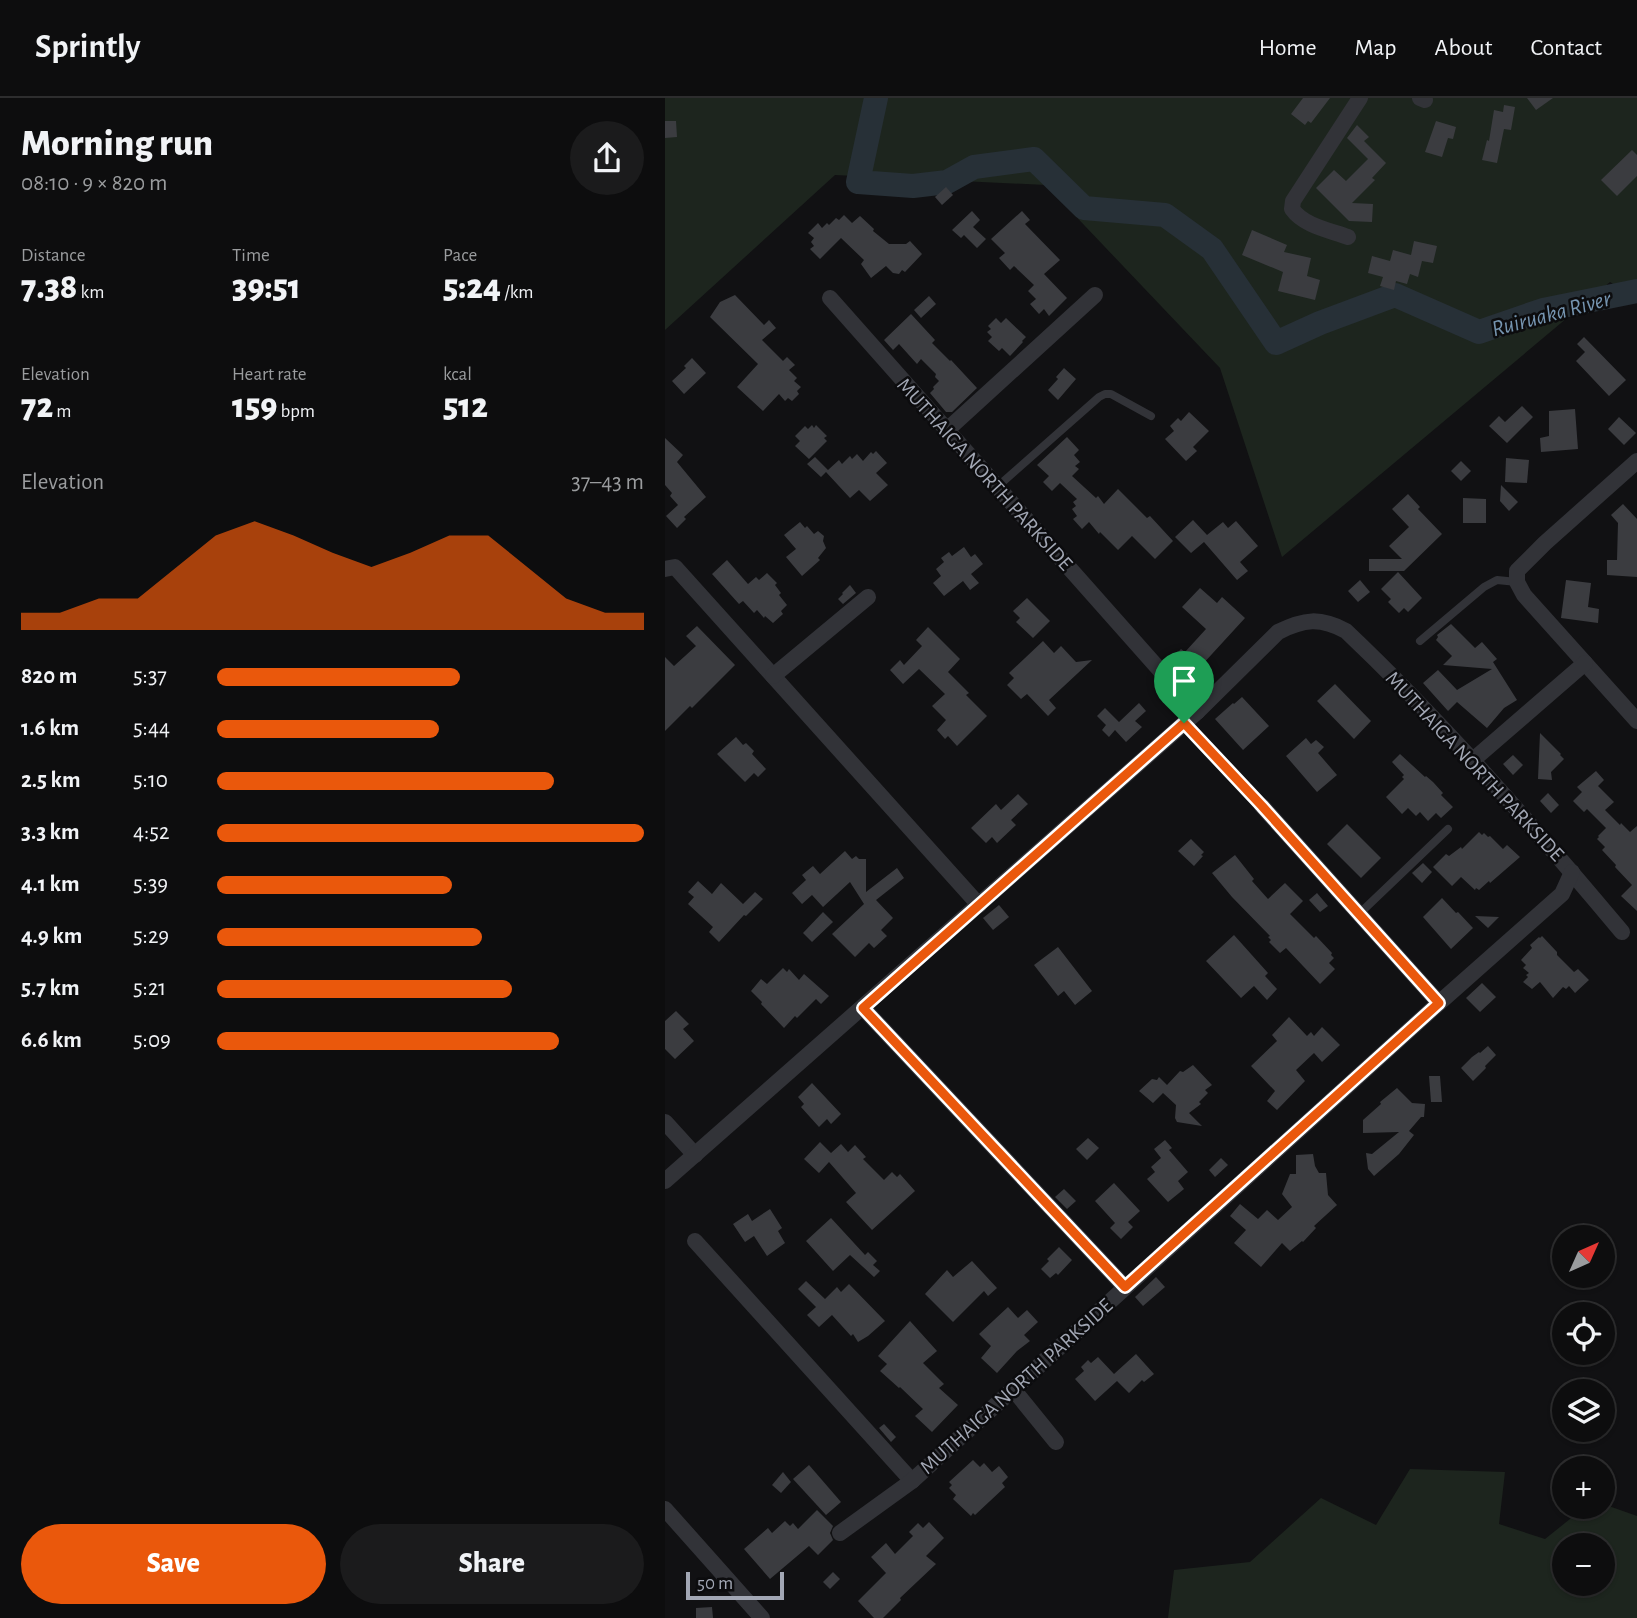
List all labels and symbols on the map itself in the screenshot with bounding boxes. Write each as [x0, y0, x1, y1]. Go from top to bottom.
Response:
water label: Ruiruaka River [1489, 287, 1614, 341]
street label: MUTHAIGA NORTH PARKSIDE [893, 374, 1076, 575]
pin [1154, 651, 1214, 723]
street label: MUTHAIGA NORTH PARKSIDE [1381, 668, 1568, 865]
north arrow [1552, 1225, 1615, 1288]
street label: MUTHAIGA NORTH PARKSIDE [916, 1295, 1117, 1478]
scale bar [686, 1569, 784, 1601]

